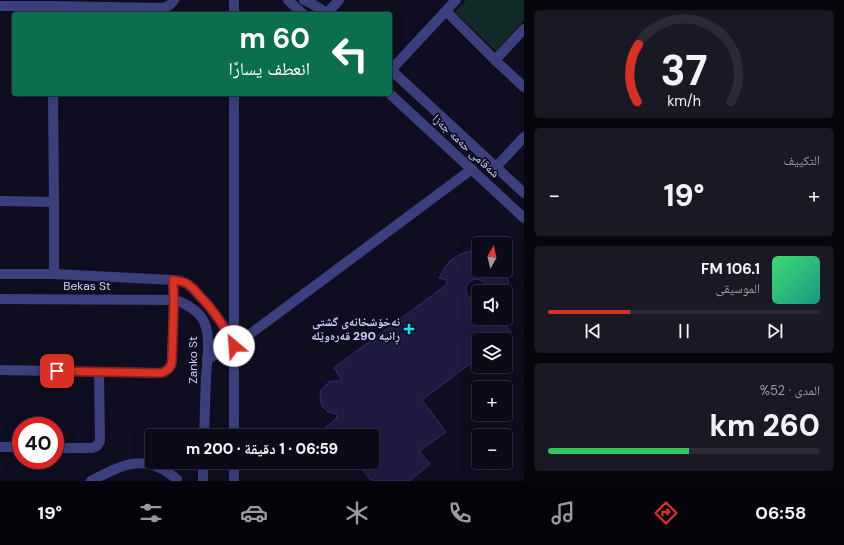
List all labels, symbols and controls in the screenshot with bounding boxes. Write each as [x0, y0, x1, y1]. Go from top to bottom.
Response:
text: 60 m [240, 20, 310, 57]
icon: left [324, 28, 376, 80]
text: 37 [660, 44, 708, 98]
text: انعطف يسارًا [229, 57, 310, 81]
text: km/h [667, 91, 701, 109]
street label: شەقامی حەمە جەزا [429, 111, 503, 181]
text: التكييف [784, 152, 820, 169]
text: 19° [663, 176, 705, 215]
text: − [548, 181, 560, 210]
text: + [808, 181, 820, 210]
north arrow [472, 237, 512, 277]
map controls [472, 237, 512, 469]
text: 106.1 FM [701, 259, 760, 279]
street label: Bekas St [63, 278, 111, 294]
text: الموسيقى [716, 280, 760, 297]
button: sound [472, 285, 512, 325]
place label: نەخۆشخانەی گشتی ڕانیە 290 قەرەوێلە [311, 314, 400, 345]
icon: previous [582, 320, 604, 342]
icon: pause [673, 320, 695, 342]
icon: next [764, 320, 786, 342]
marker: نەخۆشخانەی گشتی ڕانیە 290 قەرەوێلە [403, 323, 415, 335]
position arrow [213, 325, 255, 367]
button: layers [472, 333, 512, 373]
street label: Zanko St [185, 336, 201, 384]
pin [40, 354, 74, 388]
icon: arrive [46, 360, 68, 382]
button: + [472, 381, 512, 421]
text: المدى · 52% [760, 382, 820, 399]
text: 260 km [709, 406, 820, 445]
speed limit sign: 40 [12, 417, 64, 469]
button: − [472, 429, 512, 469]
text: 06:59 · 1 دقيقة · 200 m [186, 439, 338, 459]
icon: filters [137, 499, 165, 527]
icon: car [240, 499, 268, 527]
icon: climate [343, 499, 371, 527]
icon: phone [446, 499, 474, 527]
icon: music [549, 499, 577, 527]
icon: directions [652, 499, 680, 527]
text: 19° [38, 501, 62, 525]
text: 06:58 [755, 501, 807, 525]

